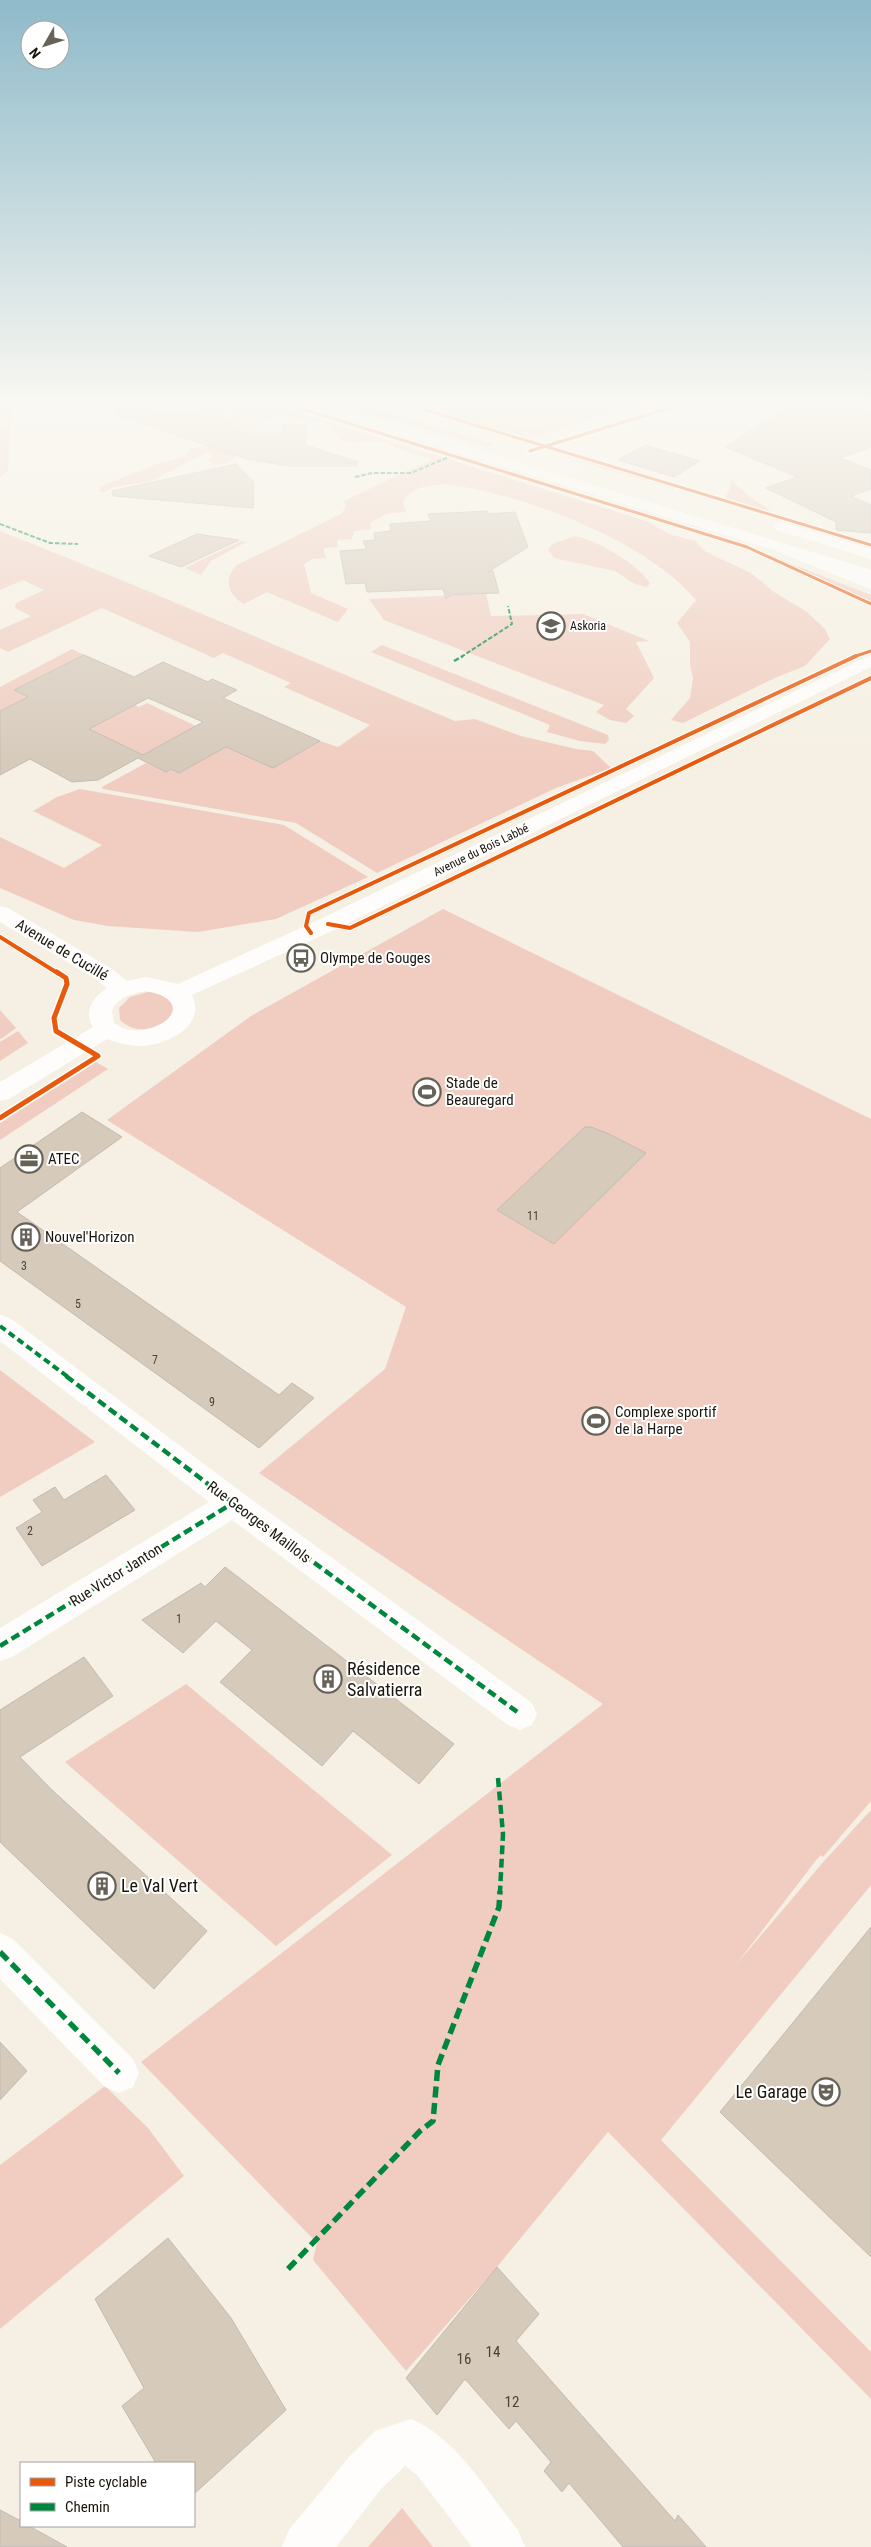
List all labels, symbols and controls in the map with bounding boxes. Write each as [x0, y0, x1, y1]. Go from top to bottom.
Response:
north arrow [20, 20, 70, 70]
text: N [26, 45, 44, 62]
school or university icon: Askoria [536, 611, 566, 641]
place label: Askoria [570, 619, 606, 633]
street label: Avenue du Bois Labbé [431, 821, 531, 879]
street label: Avenue de Cucillé [13, 915, 111, 985]
bus stop icon: Olympe de Gouges [286, 943, 316, 973]
place label: Olympe de Gouges [320, 949, 431, 967]
place label: Stade de Beauregard [446, 1074, 514, 1109]
sports icon: Stade de Beauregard [412, 1077, 442, 1107]
office icon: ATEC [14, 1144, 44, 1174]
place label: ATEC [48, 1150, 79, 1168]
house number: 11 [527, 1209, 539, 1223]
building icon: Nouvel'Horizon [11, 1222, 41, 1252]
place label: Nouvel'Horizon [45, 1228, 135, 1246]
house number: 3 [21, 1259, 27, 1273]
house number: 5 [75, 1297, 81, 1311]
house number: 7 [152, 1353, 158, 1367]
house number: 9 [209, 1395, 215, 1409]
place label: Complexe sportif de la Harpe [615, 1403, 717, 1438]
sports icon: Complexe sportif de la Harpe [581, 1406, 611, 1436]
street label: Rue Georges Maillols [204, 1477, 314, 1567]
house number: 2 [27, 1524, 33, 1538]
street label: Rue Victor Janton [67, 1540, 165, 1610]
house number: 1 [176, 1612, 182, 1626]
place label: Résidence Salvatierra [347, 1658, 422, 1700]
building icon: Résidence Salvatierra [313, 1664, 343, 1694]
building icon: Le Val Vert [87, 1871, 117, 1901]
place label: Le Val Vert [121, 1875, 198, 1896]
theatre icon: Le Garage [811, 2077, 841, 2107]
place label: Le Garage [736, 2081, 807, 2102]
house number: 14 [486, 2343, 500, 2361]
house number: 16 [457, 2350, 471, 2368]
house number: 12 [505, 2393, 519, 2411]
legend [20, 2462, 195, 2527]
text: Piste cyclable [65, 2473, 147, 2491]
text: Chemin [65, 2498, 110, 2516]

